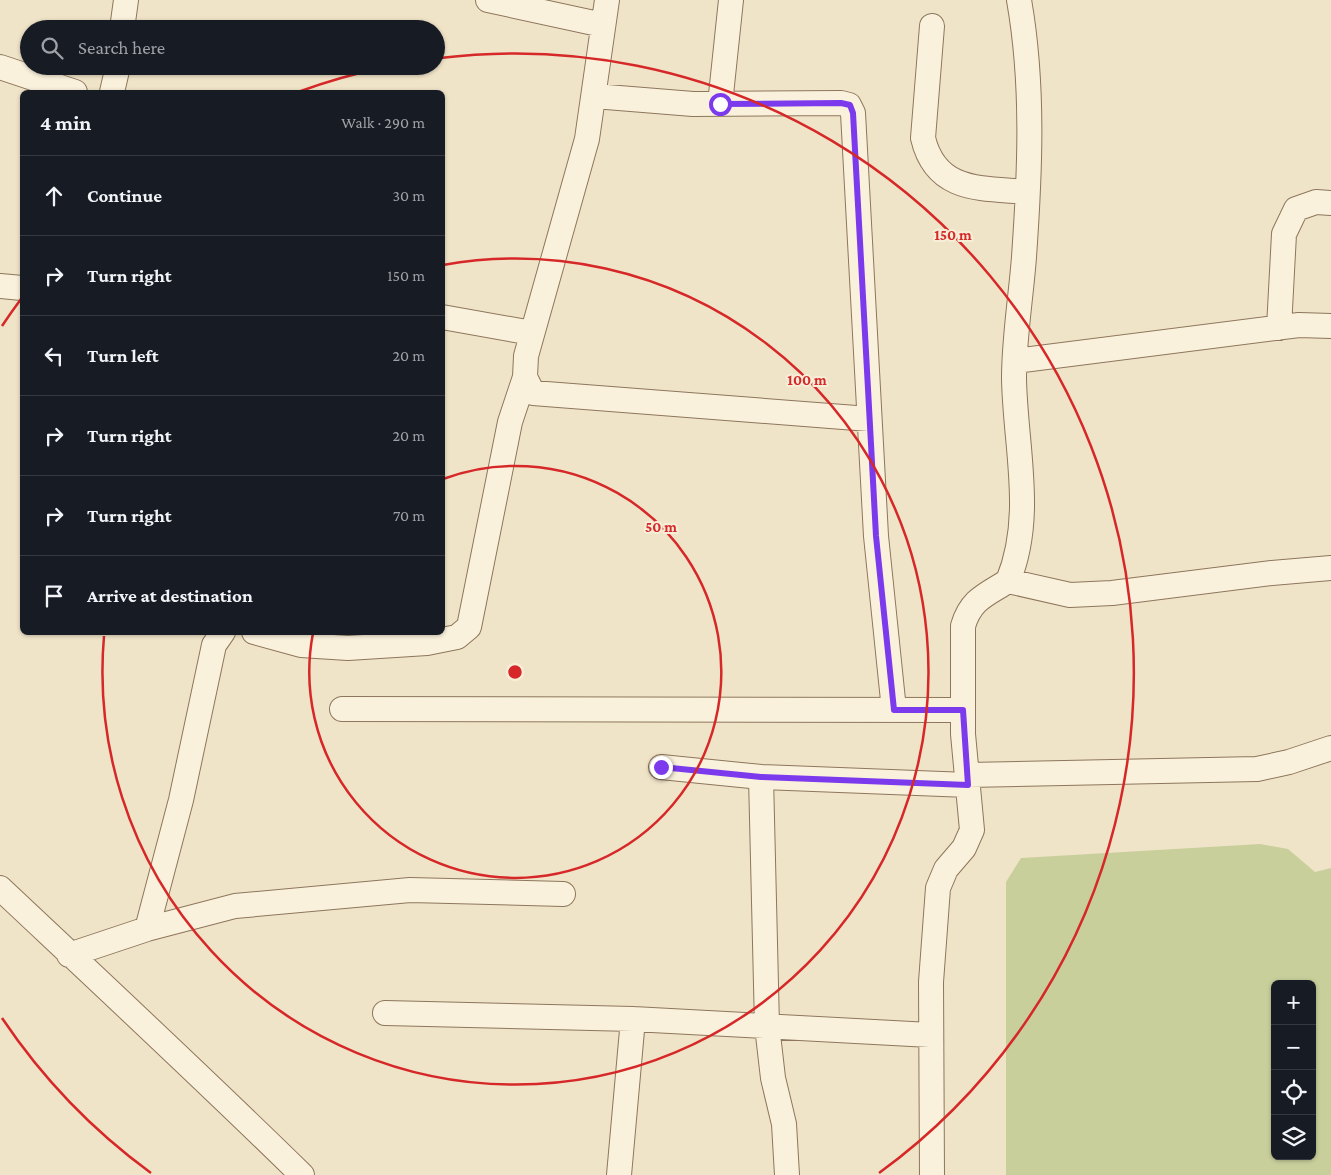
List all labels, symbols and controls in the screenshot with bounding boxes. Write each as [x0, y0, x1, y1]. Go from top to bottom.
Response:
search box [20, 20, 445, 75]
icon: search [38, 34, 66, 62]
text: Search here [78, 37, 165, 58]
route start [709, 93, 732, 116]
text: 4 min [40, 111, 91, 135]
text: Walk · 290 m [341, 114, 425, 131]
icon: ahead [40, 182, 68, 210]
text: Continue [87, 185, 162, 206]
text: 30 m [393, 187, 425, 204]
text: 150 m [934, 227, 972, 243]
icon: right [40, 262, 68, 290]
text: Turn right [87, 265, 172, 286]
text: 150 m [387, 267, 425, 284]
icon: left [40, 342, 68, 370]
text: Turn left [87, 345, 159, 366]
text: 20 m [392, 347, 425, 364]
text: 100 m [787, 372, 827, 388]
icon: right [40, 422, 68, 450]
text: Turn right [87, 425, 172, 446]
text: 20 m [392, 427, 425, 444]
icon: right [40, 502, 68, 530]
text: Turn right [87, 505, 172, 526]
text: 70 m [393, 507, 425, 524]
text: 50 m [645, 519, 677, 535]
icon: arrive [40, 582, 68, 610]
text: Arrive at destination [87, 585, 253, 606]
centre of rings [506, 663, 524, 681]
route end [650, 756, 673, 779]
map controls [1271, 980, 1316, 1160]
button: + [1271, 980, 1316, 1025]
button: − [1271, 1025, 1316, 1070]
button: locate [1271, 1070, 1316, 1115]
button: layers [1271, 1115, 1316, 1160]

